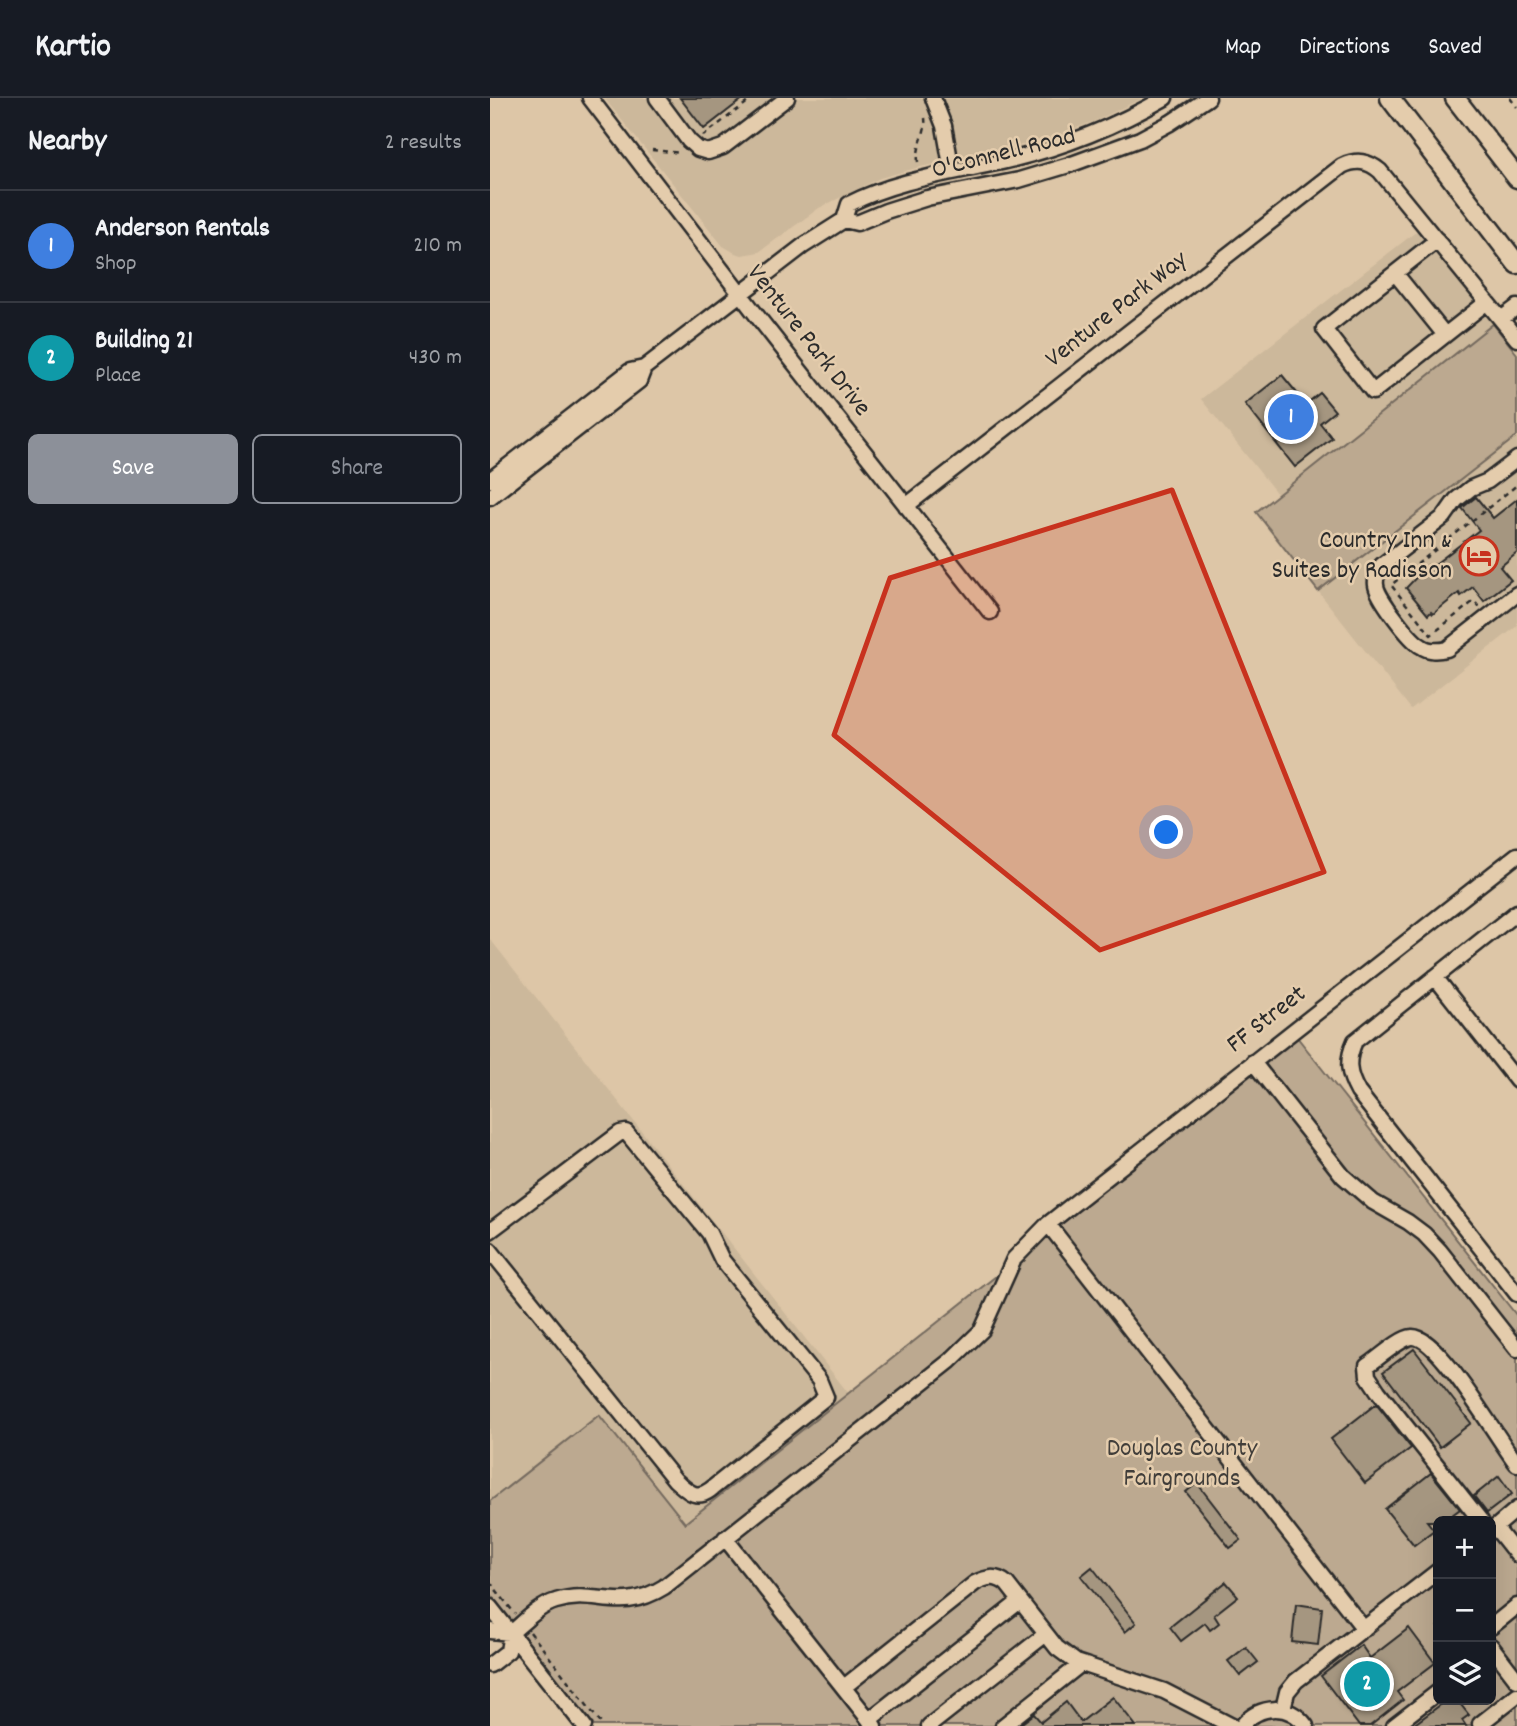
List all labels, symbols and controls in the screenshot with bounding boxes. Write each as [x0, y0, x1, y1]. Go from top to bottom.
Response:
text: Kartio [35, 25, 111, 72]
text: Map [1225, 31, 1261, 65]
text: Directions [1299, 31, 1390, 65]
text: Saved [1428, 31, 1482, 65]
street label: O'Connell Road [928, 118, 1080, 190]
text: Nearby [28, 122, 106, 165]
text: 2 results [385, 127, 462, 160]
text: Anderson Rentals [95, 211, 270, 248]
text: 1 [48, 230, 54, 263]
text: 210 m [413, 230, 462, 263]
street label: Venture Park Way [1038, 242, 1196, 377]
text: Shop [95, 248, 137, 281]
street label: Venture Park Drive [737, 257, 879, 425]
text: Building 21 [95, 323, 193, 360]
text: 2 [46, 342, 56, 375]
text: 430 m [409, 342, 462, 375]
text: Place [95, 360, 141, 393]
pin: 1 [1268, 391, 1314, 443]
button: Save [28, 434, 238, 504]
button: Share [252, 434, 462, 504]
place label: Country Inn & Suites by Radisson [1272, 523, 1452, 590]
hotel icon: Country Inn & Suites by Radisson [1458, 535, 1500, 577]
your location [1149, 815, 1183, 849]
street label: FF Street [1219, 977, 1315, 1063]
park label: Douglas County Fairgrounds [1107, 1431, 1258, 1498]
map controls [1433, 1516, 1496, 1705]
button: + [1433, 1516, 1496, 1579]
button: − [1433, 1579, 1496, 1642]
button: layers [1433, 1642, 1496, 1705]
pin: 2 [1344, 1658, 1390, 1710]

